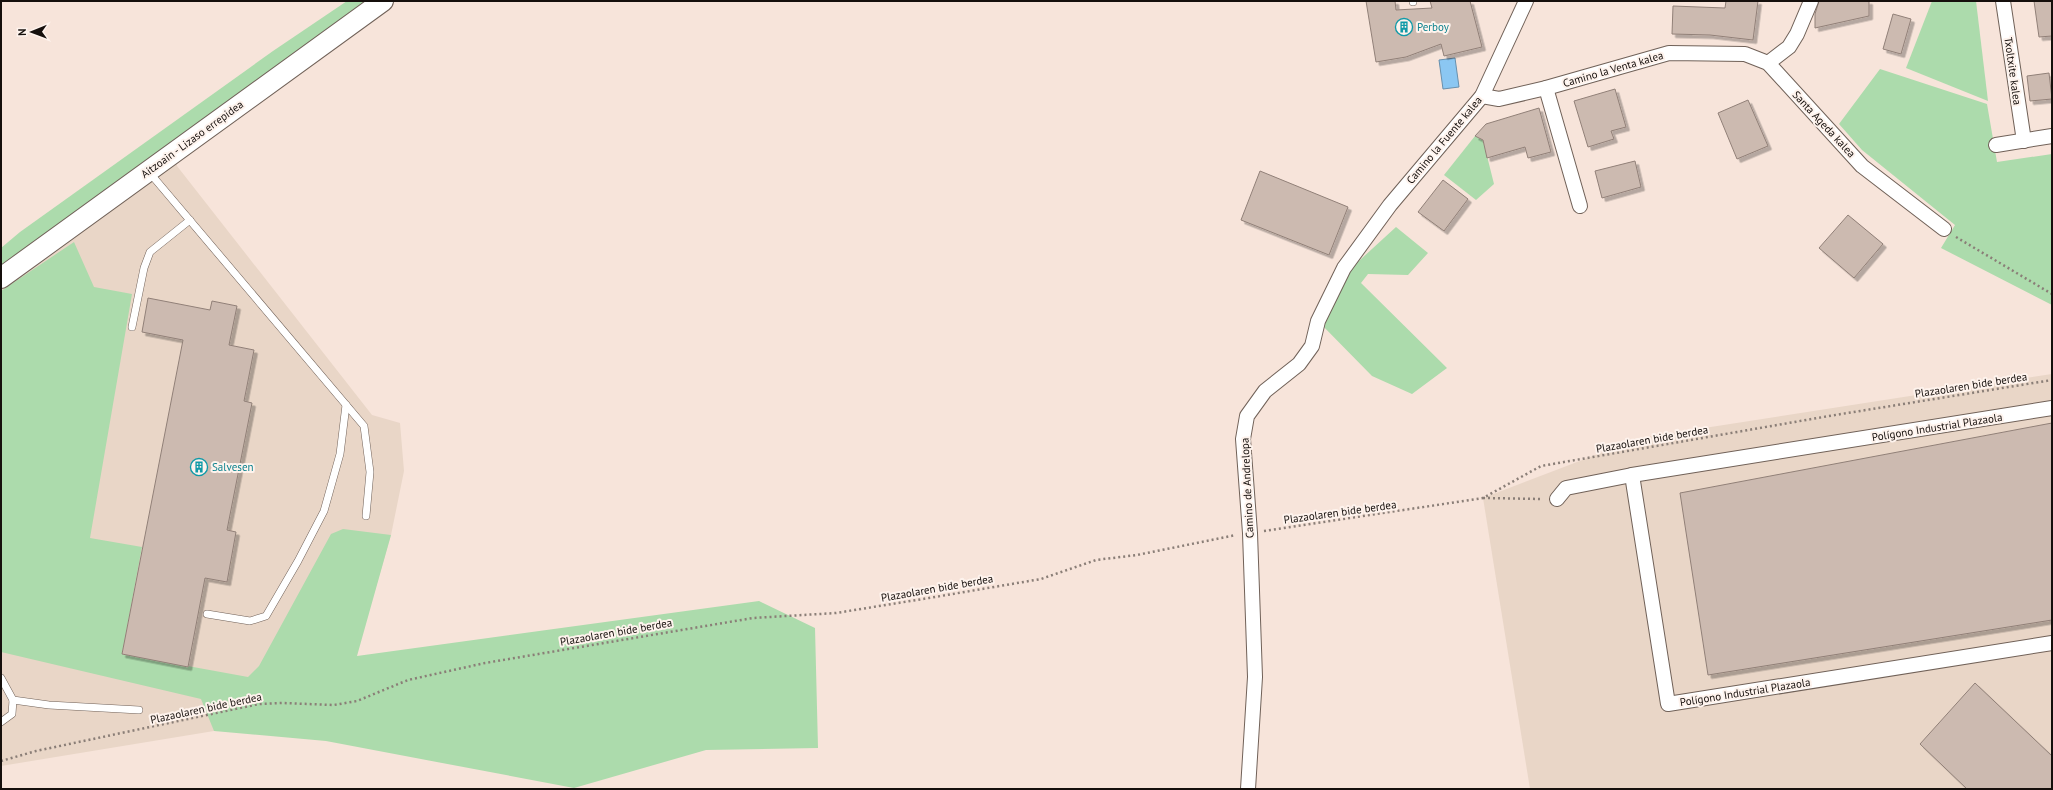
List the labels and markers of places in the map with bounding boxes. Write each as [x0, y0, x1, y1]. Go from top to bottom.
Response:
building icon: Perboy [1394, 17, 1414, 37]
place label: Perboy [1417, 20, 1450, 34]
building icon: Salvesen [189, 457, 209, 477]
place label: Salvesen [212, 460, 254, 474]

